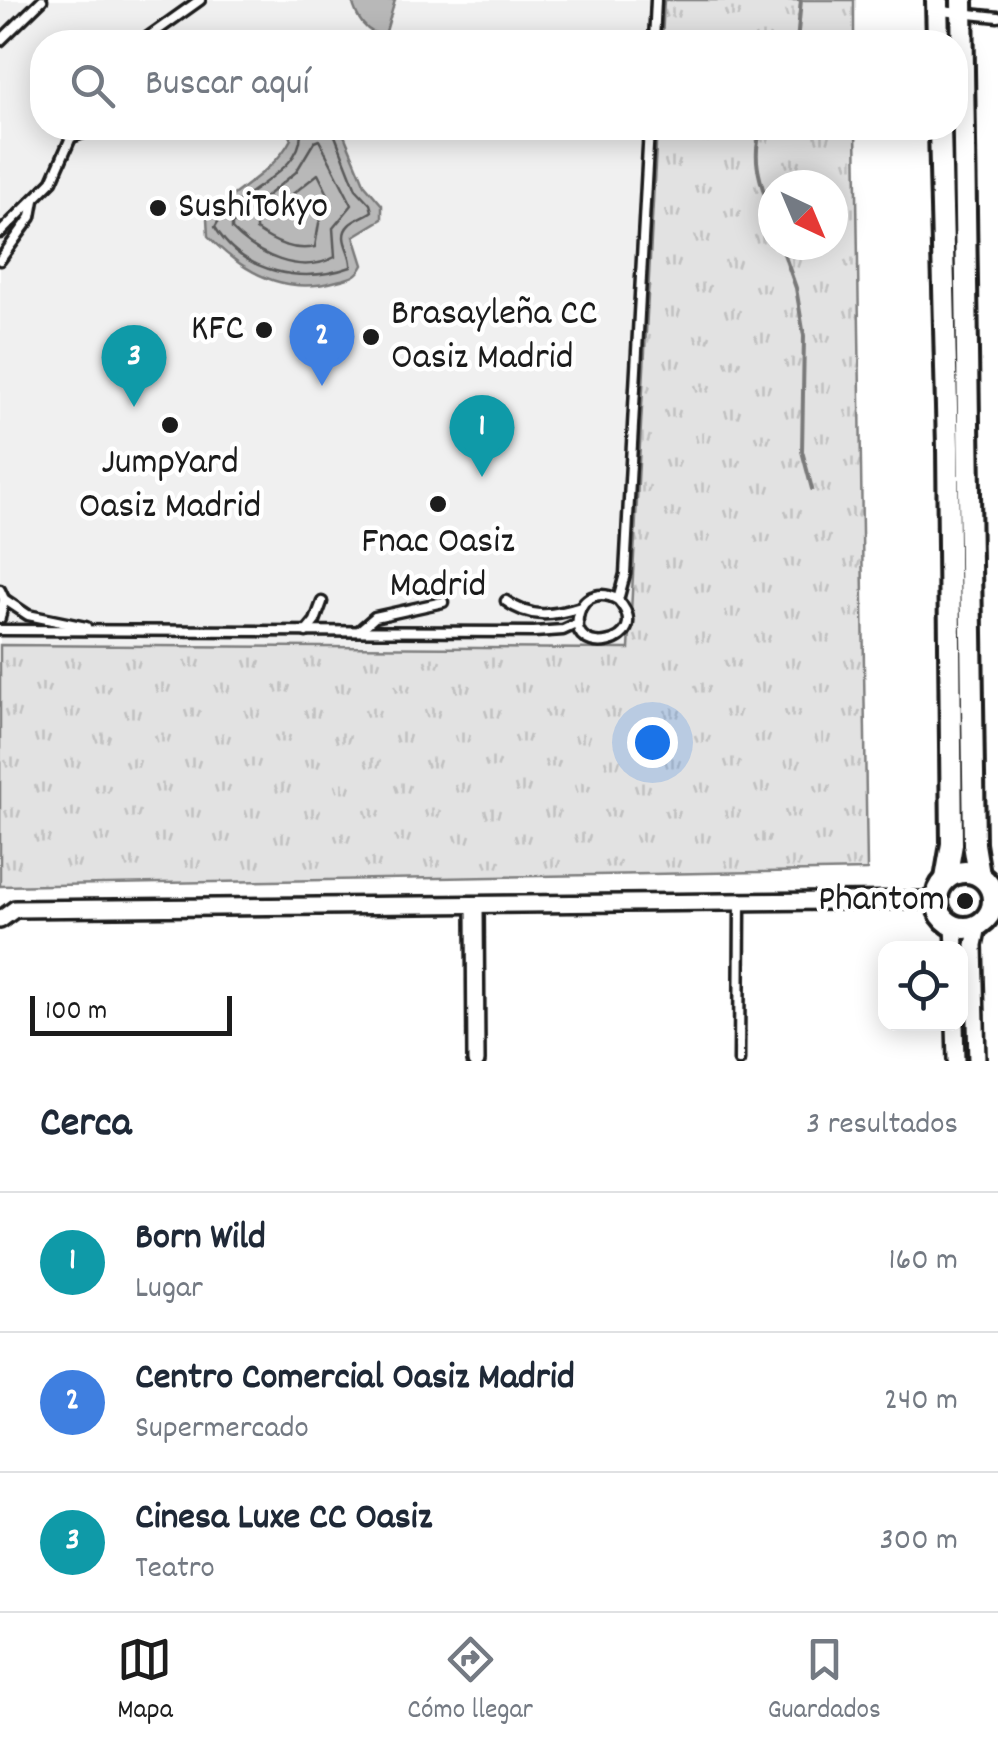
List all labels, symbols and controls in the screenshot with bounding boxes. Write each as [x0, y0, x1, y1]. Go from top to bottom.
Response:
search box [30, 30, 968, 140]
icon: search [65, 58, 120, 113]
text: Buscar aquí [145, 58, 309, 113]
north arrow [758, 170, 848, 260]
place label: SushiTokyo [178, 181, 328, 236]
marker: SushiTokyo [147, 197, 169, 219]
place label: Brasayleña CC Oasiz Madrid [391, 288, 598, 387]
place label: KFC [191, 303, 244, 358]
pin: 2 [290, 304, 354, 386]
marker: KFC [253, 319, 275, 341]
pin: 3 [102, 324, 166, 407]
marker: Brasayleña CC Oasiz Madrid [360, 326, 382, 348]
pin: 1 [450, 394, 514, 477]
marker: JumpYard Oasiz Madrid [159, 414, 181, 436]
place label: JumpYard Oasiz Madrid [79, 437, 261, 536]
marker: Fnac Oasiz Madrid [427, 493, 449, 515]
place label: Fnac Oasiz Madrid [361, 516, 515, 615]
your location [627, 717, 678, 768]
place label: Phantom [818, 874, 945, 929]
marker: Phantom [954, 890, 976, 912]
map controls [878, 941, 968, 1031]
button: locate [878, 941, 968, 1031]
scale bar [30, 991, 232, 1036]
text: 100 m [45, 993, 107, 1033]
text: Cerca [40, 1096, 131, 1156]
text: 3 resultados [806, 1103, 958, 1149]
text: Born Wild [135, 1212, 266, 1267]
text: 1 [69, 1239, 76, 1285]
text: 160 m [889, 1239, 958, 1285]
text: Lugar [135, 1267, 203, 1313]
text: Centro Comercial Oasiz Madrid [135, 1352, 575, 1407]
text: 2 [66, 1379, 79, 1425]
text: 240 m [884, 1379, 958, 1425]
text: Supermercado [135, 1407, 309, 1453]
text: Cinesa Luxe CC Oasiz [135, 1492, 432, 1547]
text: 3 [65, 1519, 80, 1565]
text: 300 m [880, 1519, 958, 1565]
text: Teatro [135, 1547, 215, 1593]
tab: Mapa [117, 1632, 173, 1732]
tab: Cómo llegar [407, 1632, 533, 1732]
tab: Guardados [767, 1632, 881, 1732]

